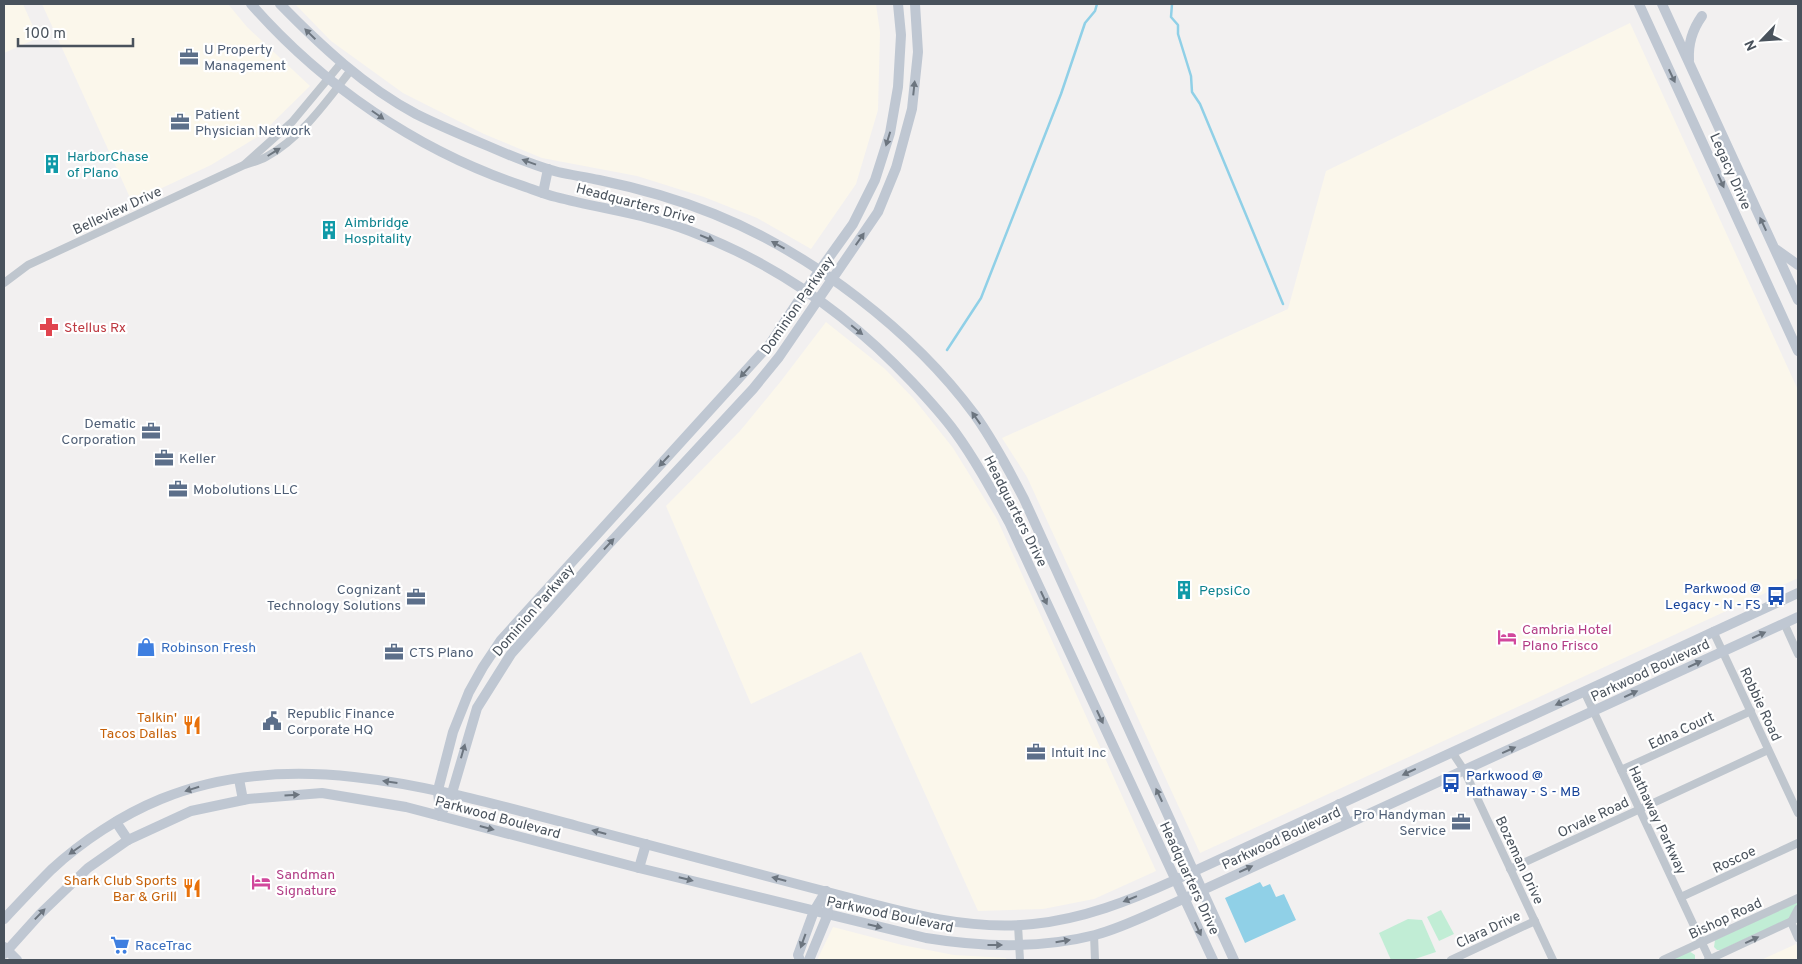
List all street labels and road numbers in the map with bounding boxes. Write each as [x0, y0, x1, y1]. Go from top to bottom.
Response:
street label: Legacy Drive [1705, 131, 1754, 213]
street label: Headquarters Drive [574, 180, 697, 229]
street label: Belleview Drive [71, 183, 165, 239]
street label: Dominion Parkway [758, 253, 839, 358]
street label: Headquarters Drive [979, 453, 1050, 570]
street label: Dominion Parkway [490, 562, 579, 660]
street label: Parkwood Boulevard [1589, 636, 1713, 706]
street label: Robbie Road [1735, 665, 1784, 744]
street label: Edna Court [1646, 709, 1717, 754]
street label: Hathaway Parkway [1624, 764, 1689, 878]
street label: Parkwood Boulevard [433, 794, 562, 843]
street label: Orvale Road [1555, 794, 1632, 842]
street label: Parkwood Boulevard [1220, 804, 1344, 874]
street label: Bozeman Drive [1491, 814, 1547, 907]
street label: Headquarters Drive [1155, 819, 1222, 938]
street label: Roscoe [1710, 843, 1759, 878]
street label: Parkwood Boulevard [825, 894, 955, 937]
street label: Bishop Road [1686, 895, 1765, 944]
street label: Clara Drive [1454, 908, 1524, 953]

